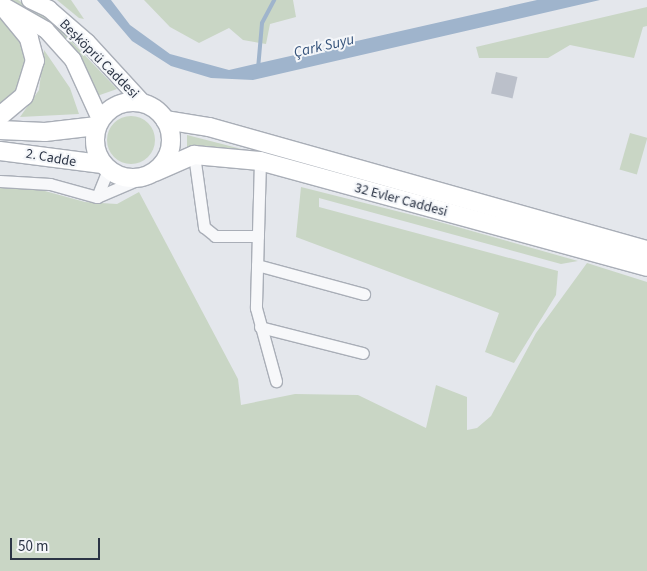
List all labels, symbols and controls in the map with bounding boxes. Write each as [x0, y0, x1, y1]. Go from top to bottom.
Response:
street label: Beşköprü Caddesi [56, 16, 142, 102]
water label: Çark Suyu [292, 30, 356, 62]
street label: 2. Cadde [25, 145, 77, 171]
street label: 32 Evler Caddesi [353, 180, 449, 220]
scale bar [12, 528, 102, 560]
text: 50 m [18, 536, 48, 557]

